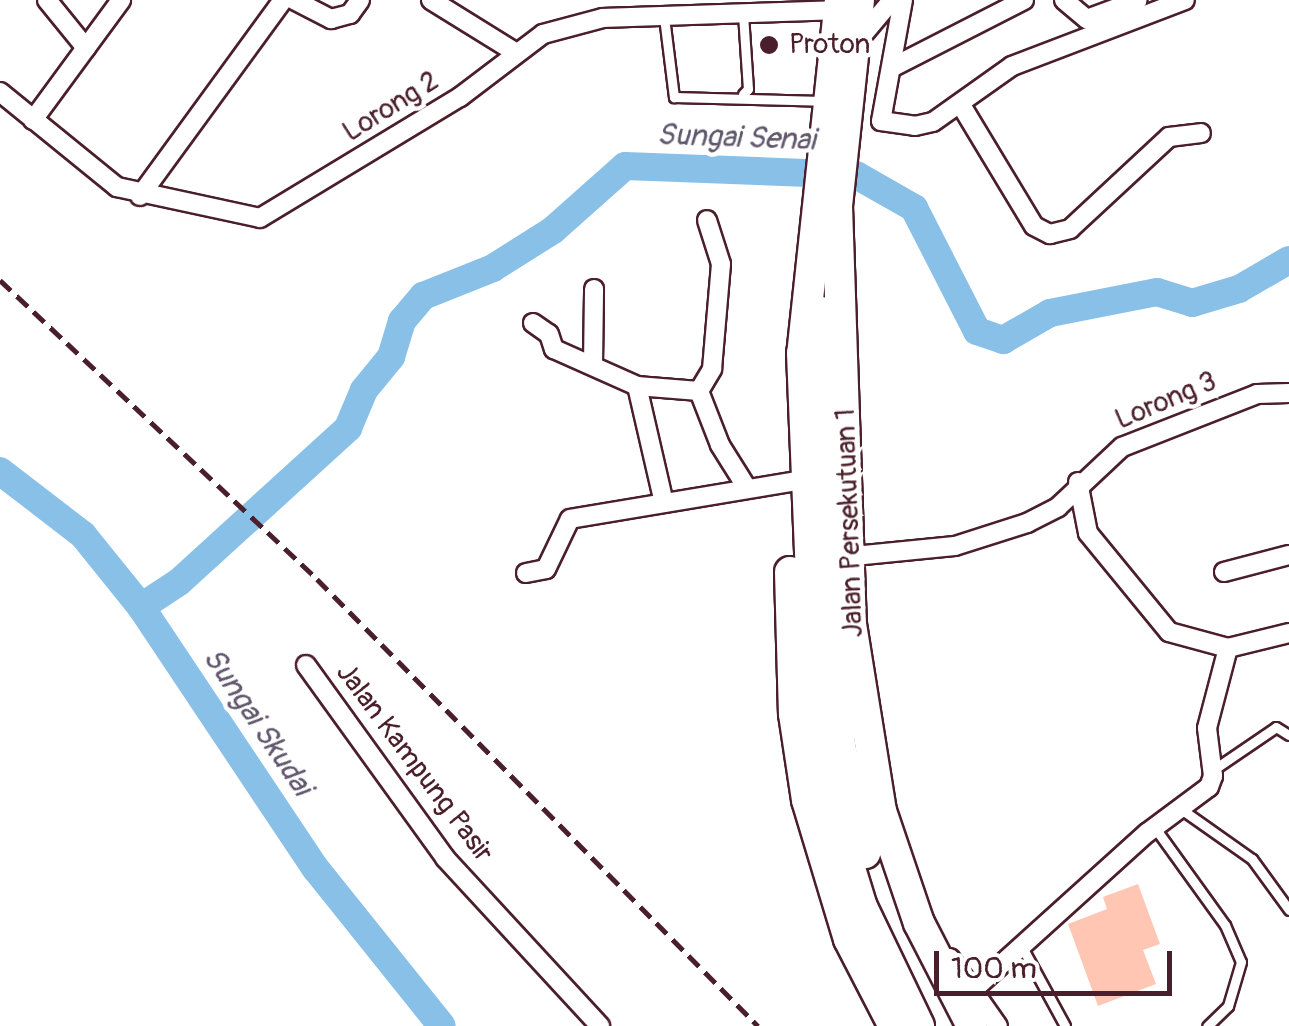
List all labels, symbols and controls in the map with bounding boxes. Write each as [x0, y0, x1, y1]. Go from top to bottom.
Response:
place label: Proton [789, 28, 870, 62]
marker: Proton [758, 34, 780, 56]
street label: Lorong 2 [337, 64, 445, 150]
water label: Sungai Senai [656, 117, 816, 159]
street label: Lorong 3 [1110, 365, 1222, 437]
street label: Jalan Persekutuan 1 [829, 408, 871, 638]
water label: Sungai Skudai [195, 642, 319, 802]
street label: Jalan Kampung Pasir [328, 657, 500, 869]
scale bar [939, 931, 1176, 993]
text: 100 m [951, 950, 1037, 987]

